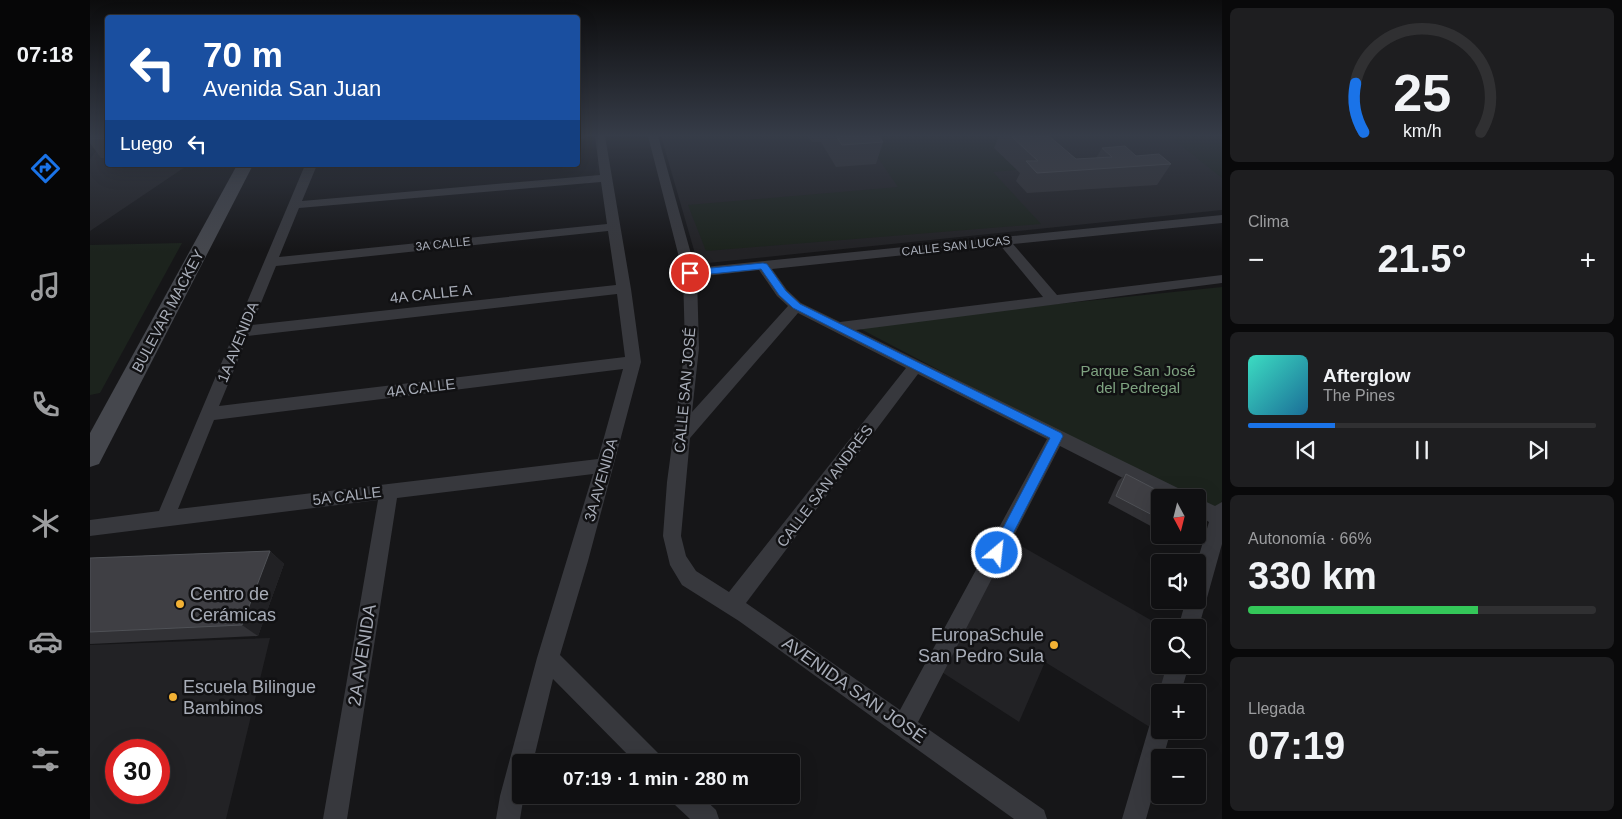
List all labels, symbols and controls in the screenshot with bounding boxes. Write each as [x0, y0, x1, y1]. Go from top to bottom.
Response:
icon: left [120, 35, 185, 100]
text: 70 m [203, 35, 283, 74]
text: 07:18 [17, 42, 73, 67]
text: 25 [1393, 64, 1451, 122]
text: Avenida San Juan [203, 76, 381, 101]
text: km/h [1403, 121, 1441, 141]
icon: left [183, 130, 211, 158]
text: Luego [120, 133, 173, 154]
icon: directions [28, 151, 63, 186]
text: Clima [1248, 213, 1289, 230]
street label: CALLE SAN LUCAS [901, 233, 1011, 259]
street label: 3A CALLE [415, 234, 471, 254]
text: 21.5° [1377, 238, 1467, 280]
text: − [1248, 244, 1264, 275]
text: + [1580, 244, 1596, 275]
street label: BULEVAR MACKEY [128, 247, 207, 375]
pin [669, 252, 711, 294]
icon: arrive [676, 259, 704, 287]
icon: music [28, 269, 63, 304]
street label: 4A CALLE A [389, 281, 473, 306]
street label: 1A AVENIDA [214, 299, 261, 385]
street label: CALLE SAN JOSÉ [671, 327, 698, 453]
park label: Parque San José del Pedregal [1080, 362, 1196, 396]
text: Afterglow [1323, 365, 1411, 386]
street label: 4A CALLE [386, 375, 456, 400]
icon: phone [28, 387, 63, 422]
text: The Pines [1323, 387, 1395, 404]
street label: CALLE SAN ANDRÉS [773, 421, 876, 550]
street label: 3A AVENIDA [581, 436, 620, 523]
icon: previous [1292, 436, 1320, 464]
icon: pause [1408, 436, 1436, 464]
icon: next [1524, 436, 1552, 464]
street label: 5A CALLE [312, 483, 382, 508]
north arrow [1151, 489, 1206, 544]
map controls [1151, 489, 1206, 804]
icon: climate [28, 506, 63, 541]
position arrow [970, 526, 1022, 578]
text: Autonomía · 66% [1248, 530, 1372, 547]
button: sound [1151, 554, 1206, 609]
text: 330 km [1248, 555, 1377, 597]
place label: Centro de Cerámicas [190, 584, 276, 625]
marker: Centro de Cerámicas [174, 598, 186, 610]
street label: 2A AVENIDA [344, 603, 380, 707]
button: search [1151, 619, 1206, 674]
icon: car [28, 624, 63, 659]
place label: EuropaSchule San Pedro Sula [918, 625, 1045, 666]
street label: AVENIDA SAN JOSÉ [778, 633, 930, 747]
marker: EuropaSchule San Pedro Sula [1048, 639, 1060, 651]
place label: Escuela Bilingue Bambinos [183, 677, 316, 718]
button: + [1151, 684, 1206, 739]
marker: Escuela Bilingue Bambinos [167, 691, 179, 703]
text: Llegada [1248, 700, 1305, 717]
text: 07:19 [1248, 725, 1345, 767]
speed limit sign: 30 [105, 739, 170, 804]
icon: filters [28, 742, 63, 777]
button: − [1151, 749, 1206, 804]
text: 07:19 · 1 min · 280 m [563, 768, 749, 789]

